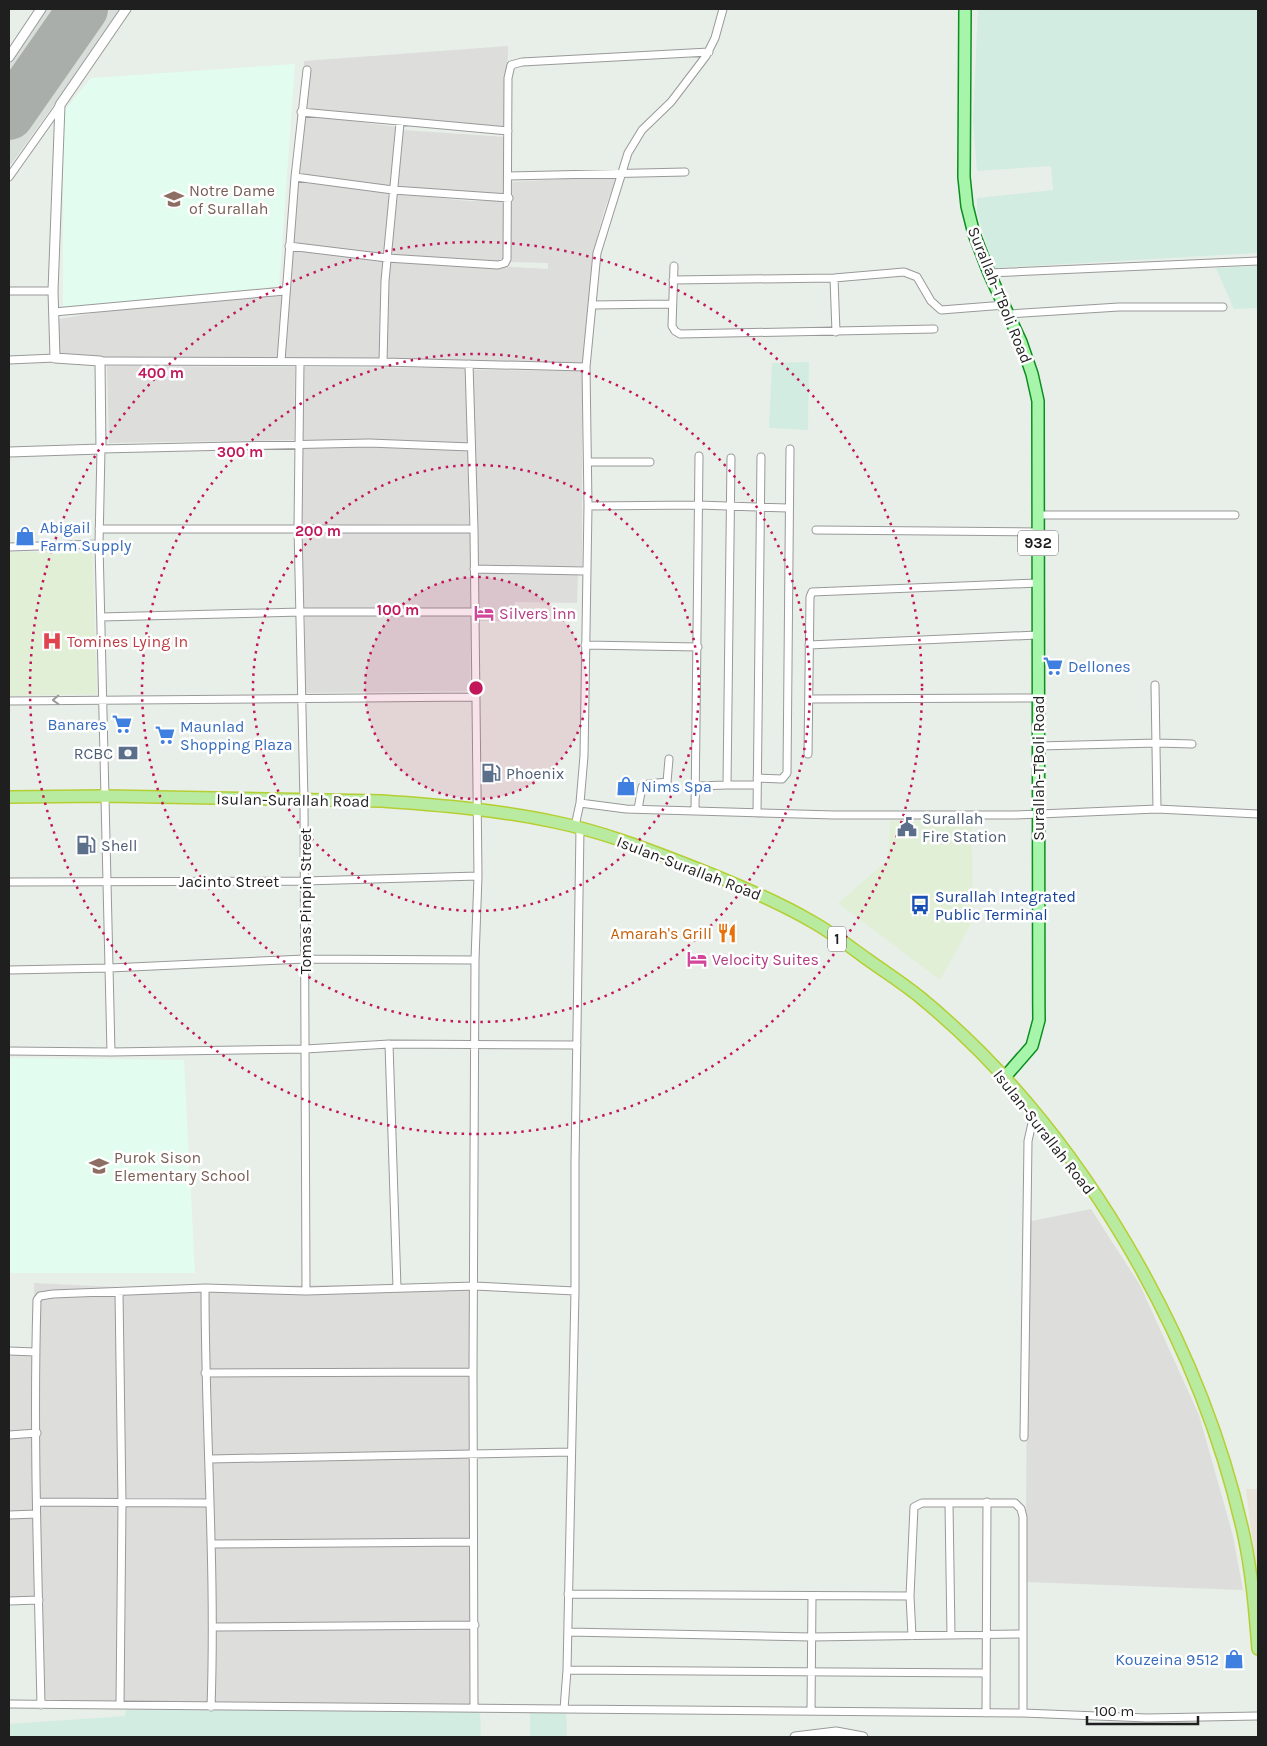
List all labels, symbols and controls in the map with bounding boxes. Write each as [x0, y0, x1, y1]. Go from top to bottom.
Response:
place label: Notre Dame of Surallah [189, 181, 275, 218]
school or university icon: Notre Dame of Surallah [163, 188, 185, 210]
street label: Surallah-T'Boli Road [964, 224, 1036, 366]
text: 400 m [138, 364, 184, 382]
text: 300 m [217, 443, 263, 461]
place label: Abigail Farm Supply [40, 518, 132, 555]
text: 200 m [295, 522, 341, 540]
shop icon: Abigail Farm Supply [14, 525, 36, 547]
road number: 932 [1018, 530, 1058, 556]
text: 100 m [377, 601, 419, 619]
hotel icon: Silvers inn [473, 602, 495, 624]
place label: Silvers inn [499, 604, 576, 623]
hospital icon: Tomines Lying In [41, 630, 63, 652]
place label: Tomines Lying In [67, 632, 188, 651]
supermarket icon: Dellones [1042, 655, 1064, 677]
place label: Dellones [1068, 657, 1131, 676]
centre of rings [467, 679, 485, 697]
one-way arrow [51, 695, 59, 705]
street label: Surallah-T'Boli Road [1029, 695, 1048, 841]
supermarket icon: Banares [111, 713, 133, 735]
place label: Banares [47, 715, 107, 734]
place label: Maunlad Shopping Plaza [180, 717, 293, 754]
supermarket icon: Maunlad Shopping Plaza [154, 724, 176, 746]
bank icon: RCBC [117, 742, 139, 764]
place label: RCBC [74, 744, 113, 763]
fuel station icon: Phoenix [480, 762, 502, 784]
place label: Phoenix [506, 764, 564, 783]
shop icon: Nims Spa [615, 775, 637, 797]
place label: Nims Spa [641, 777, 712, 796]
street label: Isulan-Surallah Road [216, 789, 370, 811]
place label: Surallah Fire Station [922, 809, 1007, 846]
public building icon: Surallah Fire Station [896, 816, 918, 838]
street label: Tomas Pinpin Street [296, 828, 315, 974]
street label: Isulan-Surallah Road [614, 832, 764, 904]
fuel station icon: Shell [75, 834, 97, 856]
place label: Shell [101, 836, 138, 855]
street label: Jacinto Street [179, 872, 279, 891]
place label: Surallah Integrated Public Terminal [935, 887, 1076, 924]
bus stop icon: Surallah Integrated Public Terminal [909, 894, 931, 916]
restaurant icon: Amarah's Grill [716, 922, 738, 944]
place label: Amarah's Grill [611, 924, 712, 943]
road number: 1 [828, 926, 846, 952]
hotel icon: Velocity Suites [686, 948, 708, 970]
place label: Velocity Suites [712, 950, 819, 969]
street label: Isulan-Surallah Road [989, 1066, 1099, 1198]
place label: Purok Sison Elementary School [114, 1148, 250, 1185]
school or university icon: Purok Sison Elementary School [88, 1155, 110, 1177]
shop icon: Kouzeina 9512 [1223, 1648, 1245, 1670]
place label: Kouzeina 9512 [1115, 1650, 1219, 1669]
scale bar [1087, 1694, 1198, 1726]
text: 100 m [1094, 1702, 1134, 1720]

